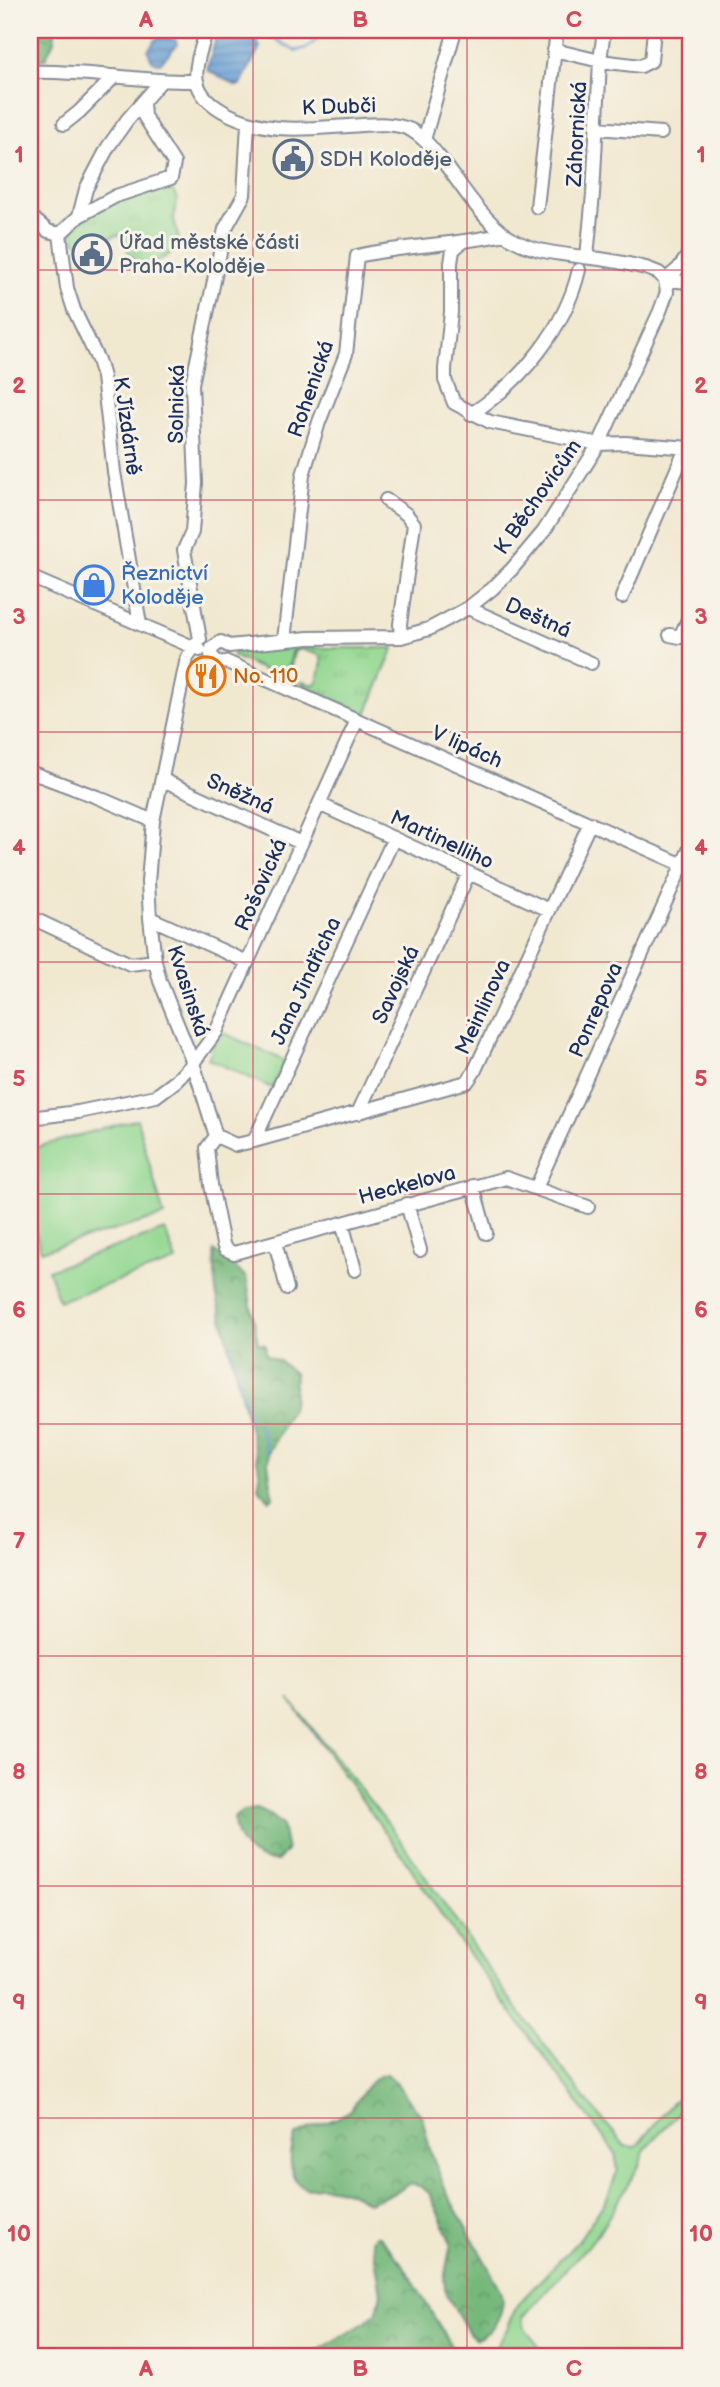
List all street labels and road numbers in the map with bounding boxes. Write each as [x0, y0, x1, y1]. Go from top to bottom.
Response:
street label: Záhornická [562, 81, 592, 188]
street label: K Dubči [301, 93, 377, 121]
street label: Rohenická [283, 337, 339, 441]
street label: Solnická [164, 364, 190, 444]
street label: K Jízdárně [108, 375, 146, 477]
street label: K Běchovicům [489, 435, 587, 559]
street label: Deštná [501, 592, 575, 644]
street label: V lipách [428, 720, 506, 774]
street label: Sněžná [203, 768, 277, 820]
street label: Martinelliho [386, 805, 498, 875]
street label: Rošovická [230, 835, 292, 935]
street label: Jana Jindřicha [266, 913, 346, 1049]
street label: Kvasinská [161, 942, 215, 1040]
street label: Savojská [367, 942, 425, 1028]
street label: Meinlinova [450, 955, 516, 1059]
street label: Ponrepova [564, 959, 628, 1061]
street label: Heckelova [356, 1160, 458, 1210]

